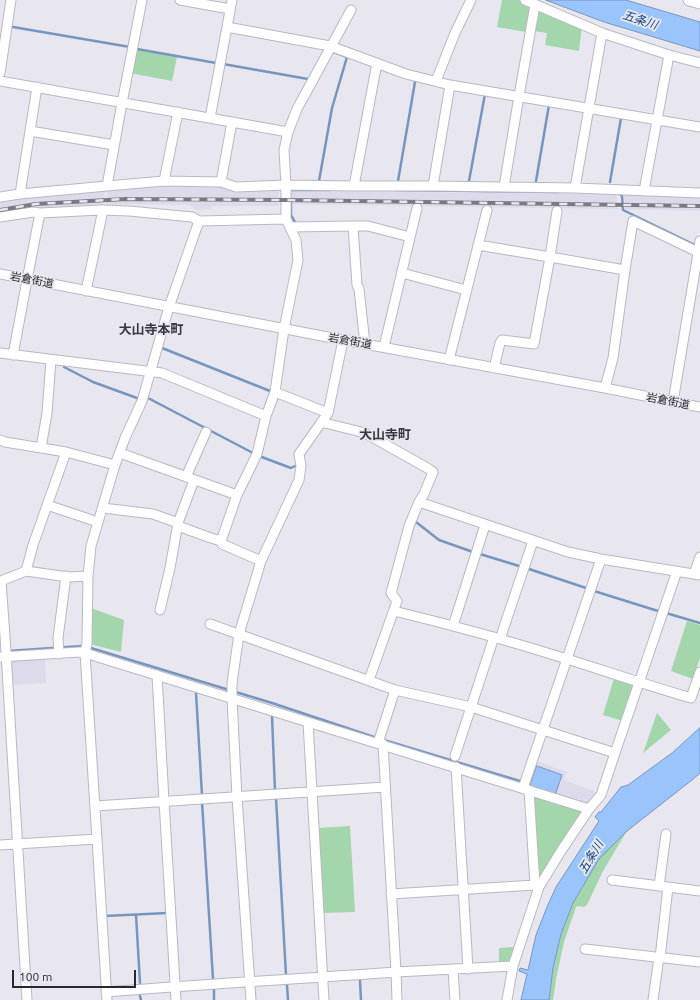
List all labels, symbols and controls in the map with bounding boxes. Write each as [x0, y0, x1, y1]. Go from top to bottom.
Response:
water label: 五条川 [621, 8, 659, 32]
street label: 岩倉街道 [9, 269, 55, 291]
district label: 大山寺本町 [119, 322, 183, 338]
street label: 岩倉街道 [327, 331, 373, 351]
street label: 岩倉街道 [645, 390, 691, 412]
district label: 大山寺町 [359, 427, 411, 443]
water label: 五条川 [576, 838, 606, 876]
scale bar [14, 962, 138, 988]
text: 100 m [19, 970, 52, 983]

